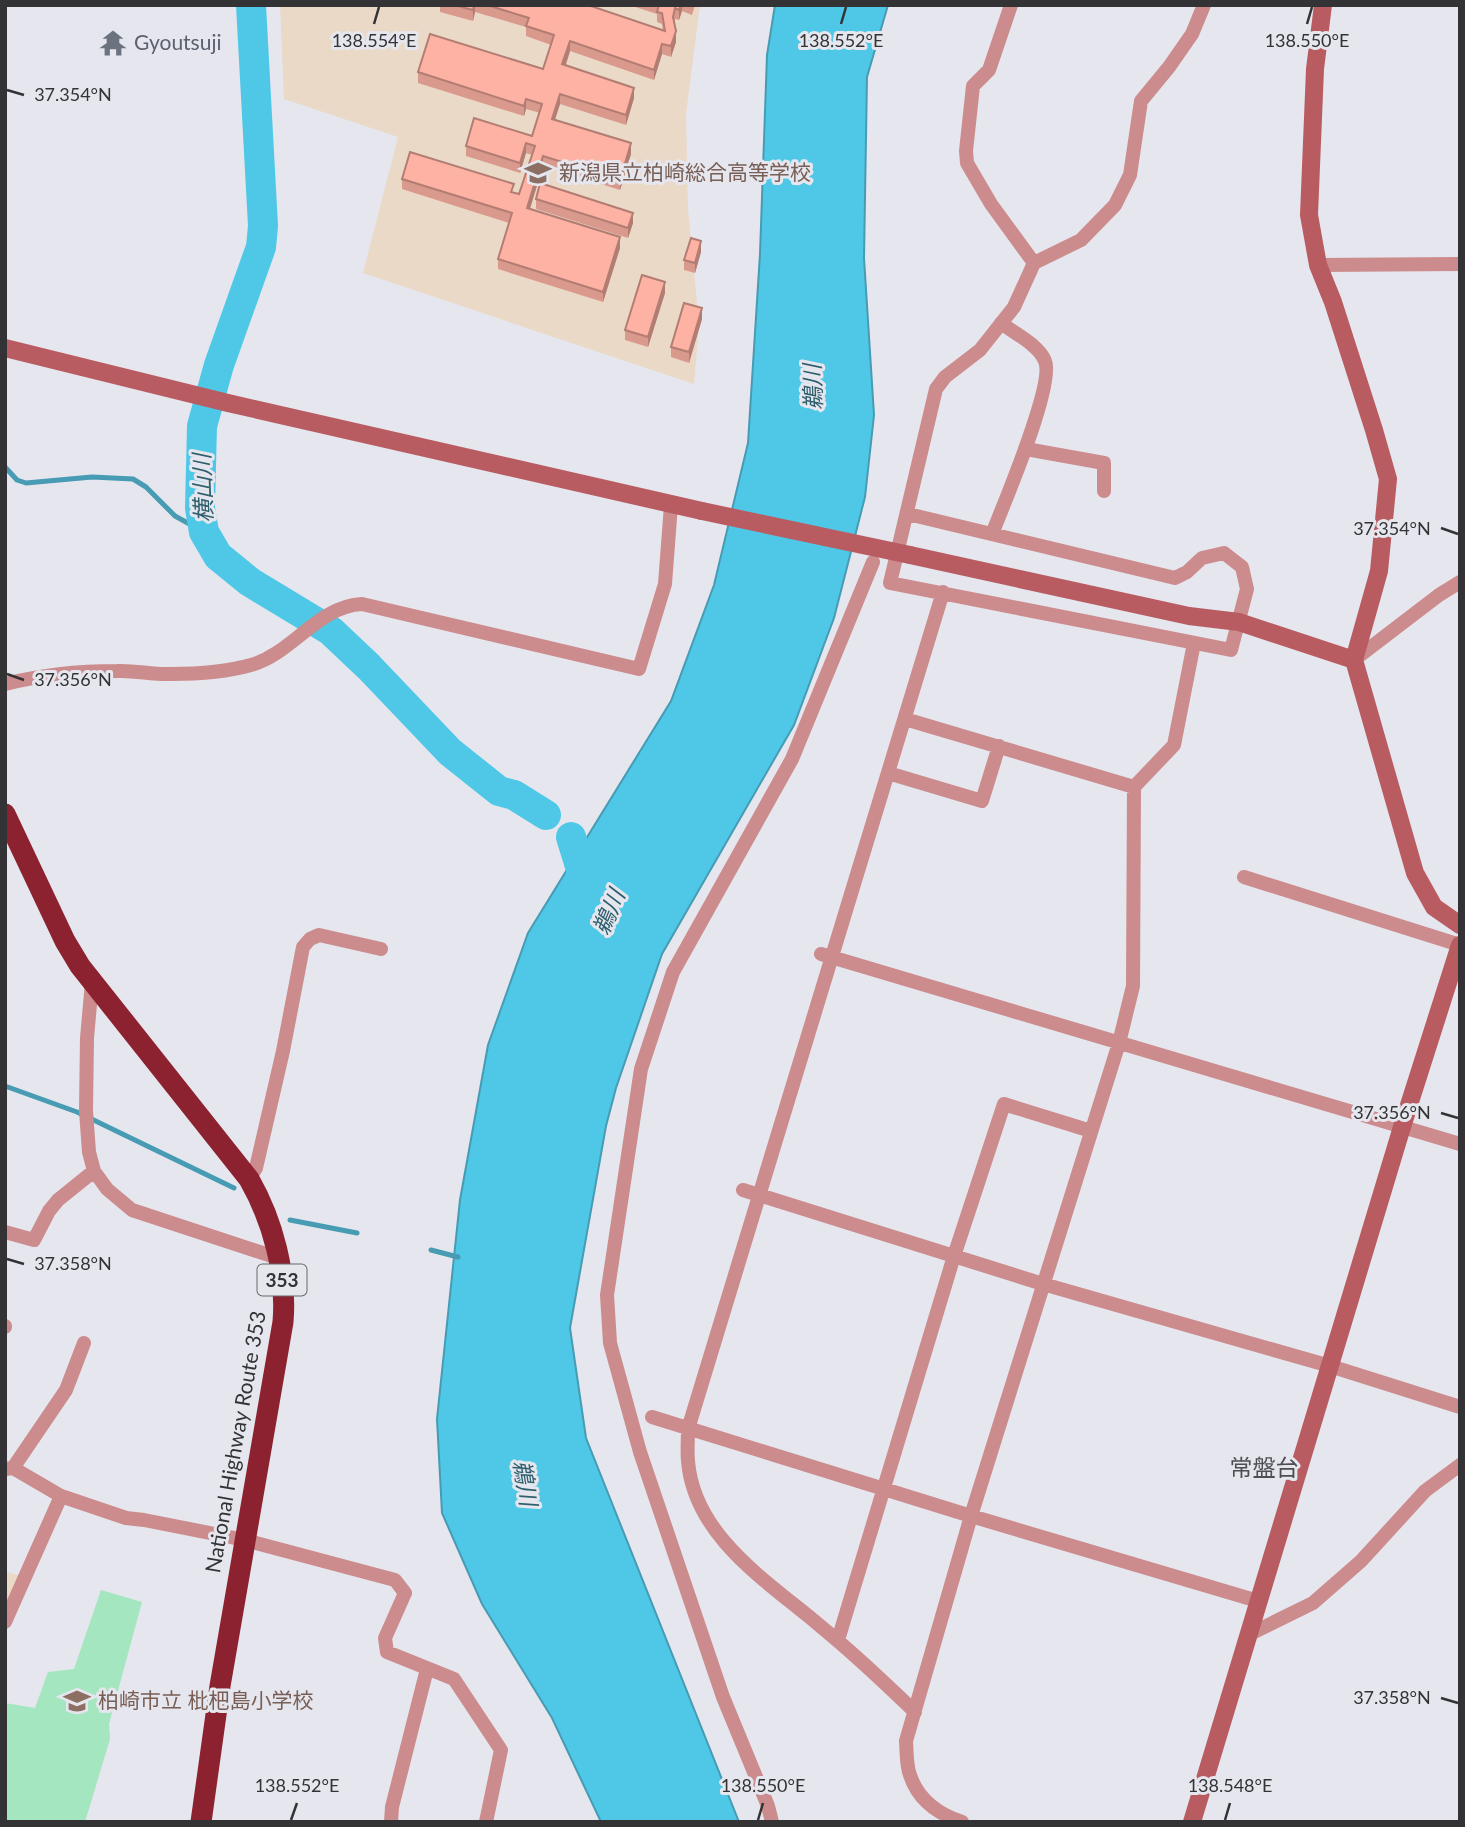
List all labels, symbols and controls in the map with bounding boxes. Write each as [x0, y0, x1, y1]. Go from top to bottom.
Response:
temple icon: Gyoutsuji [98, 28, 128, 58]
place label: Gyoutsuji [134, 29, 222, 54]
text: 138.554°E [332, 29, 416, 51]
text: 138.552°E [799, 29, 883, 51]
text: 138.550°E [1265, 29, 1349, 51]
text: 37.354°N [34, 83, 112, 105]
school or university icon: 新潟県立柏崎総合高等学校 [523, 158, 553, 188]
place label: 新潟県立柏崎総合高等学校 [559, 159, 811, 184]
water label: 鵜川 [797, 361, 827, 411]
water label: 横山川 [187, 450, 217, 523]
text: 37.354°N [1353, 517, 1431, 539]
text: 37.356°N [34, 668, 112, 690]
water label: 鵜川 [586, 882, 631, 938]
text: 37.356°N [1353, 1101, 1431, 1123]
text: 37.358°N [34, 1252, 112, 1274]
road number: 353 [258, 1264, 306, 1296]
street label: National Highway Route 353 [199, 1309, 270, 1575]
district label: 常盤台 [1230, 1453, 1299, 1481]
water label: 鵜川 [508, 1458, 544, 1511]
school or university icon: 柏崎市立 枇杷島小学校 [62, 1686, 92, 1716]
text: 37.358°N [1353, 1686, 1431, 1708]
place label: 柏崎市立 枇杷島小学校 [98, 1687, 313, 1712]
text: 138.552°E [255, 1774, 339, 1796]
text: 138.550°E [721, 1774, 805, 1796]
text: 138.548°E [1188, 1774, 1272, 1796]

